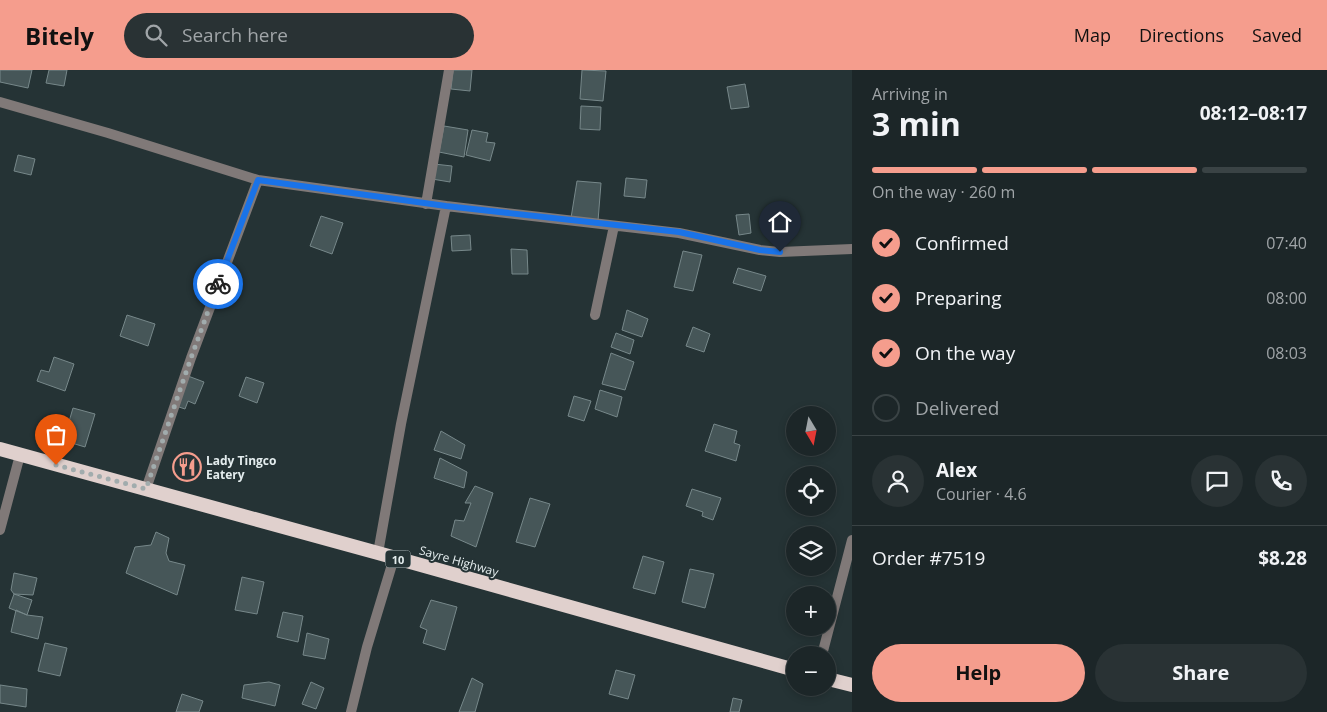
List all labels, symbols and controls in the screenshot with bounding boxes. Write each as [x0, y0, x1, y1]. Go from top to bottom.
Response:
search box [124, 13, 474, 58]
text: Bitely [25, 19, 94, 52]
icon: search [142, 21, 170, 49]
text: Search here [182, 22, 288, 48]
text: Map [1074, 23, 1111, 47]
text: Directions [1139, 23, 1224, 47]
text: Saved [1252, 23, 1302, 47]
text: Arriving in [872, 83, 948, 105]
text: 08:12–08:17 [1200, 100, 1307, 126]
text: 3 min [872, 102, 961, 145]
text: On the way · 260 m [872, 181, 1015, 203]
pin [759, 201, 801, 252]
icon: home [766, 208, 794, 236]
icon: check [872, 229, 900, 257]
text: Confirmed [915, 230, 1009, 256]
text: 07:40 [1266, 232, 1307, 254]
courier [193, 259, 243, 309]
icon: bike [204, 270, 232, 298]
icon: check [872, 284, 900, 312]
text: Preparing [915, 285, 1002, 311]
text: 08:00 [1266, 287, 1307, 309]
icon: check [872, 339, 900, 367]
text: On the way [915, 340, 1015, 366]
text: 08:03 [1266, 342, 1307, 364]
text: Delivered [915, 395, 999, 421]
north arrow [786, 406, 836, 456]
map controls [786, 406, 836, 696]
pin [35, 414, 77, 465]
icon: bag [42, 421, 70, 449]
restaurant icon: Lady Tingco Eatery [172, 452, 202, 482]
place label: Lady Tingco Eatery [206, 452, 276, 483]
button: person [872, 455, 924, 507]
button: chat [1191, 455, 1243, 507]
button: phone [1255, 455, 1307, 507]
text: Alex [936, 457, 977, 483]
button: locate [786, 466, 836, 516]
text: Courier · 4.6 [936, 483, 1027, 505]
button: layers [786, 526, 836, 576]
street label: Sayre Highway [417, 542, 502, 581]
text: Order #7519 [872, 545, 985, 571]
text: $8.28 [1258, 545, 1307, 571]
road number: 10 [386, 550, 410, 568]
button: + [786, 586, 836, 636]
button: Help [872, 644, 1085, 702]
button: Share [1095, 644, 1307, 702]
button: − [786, 646, 836, 696]

